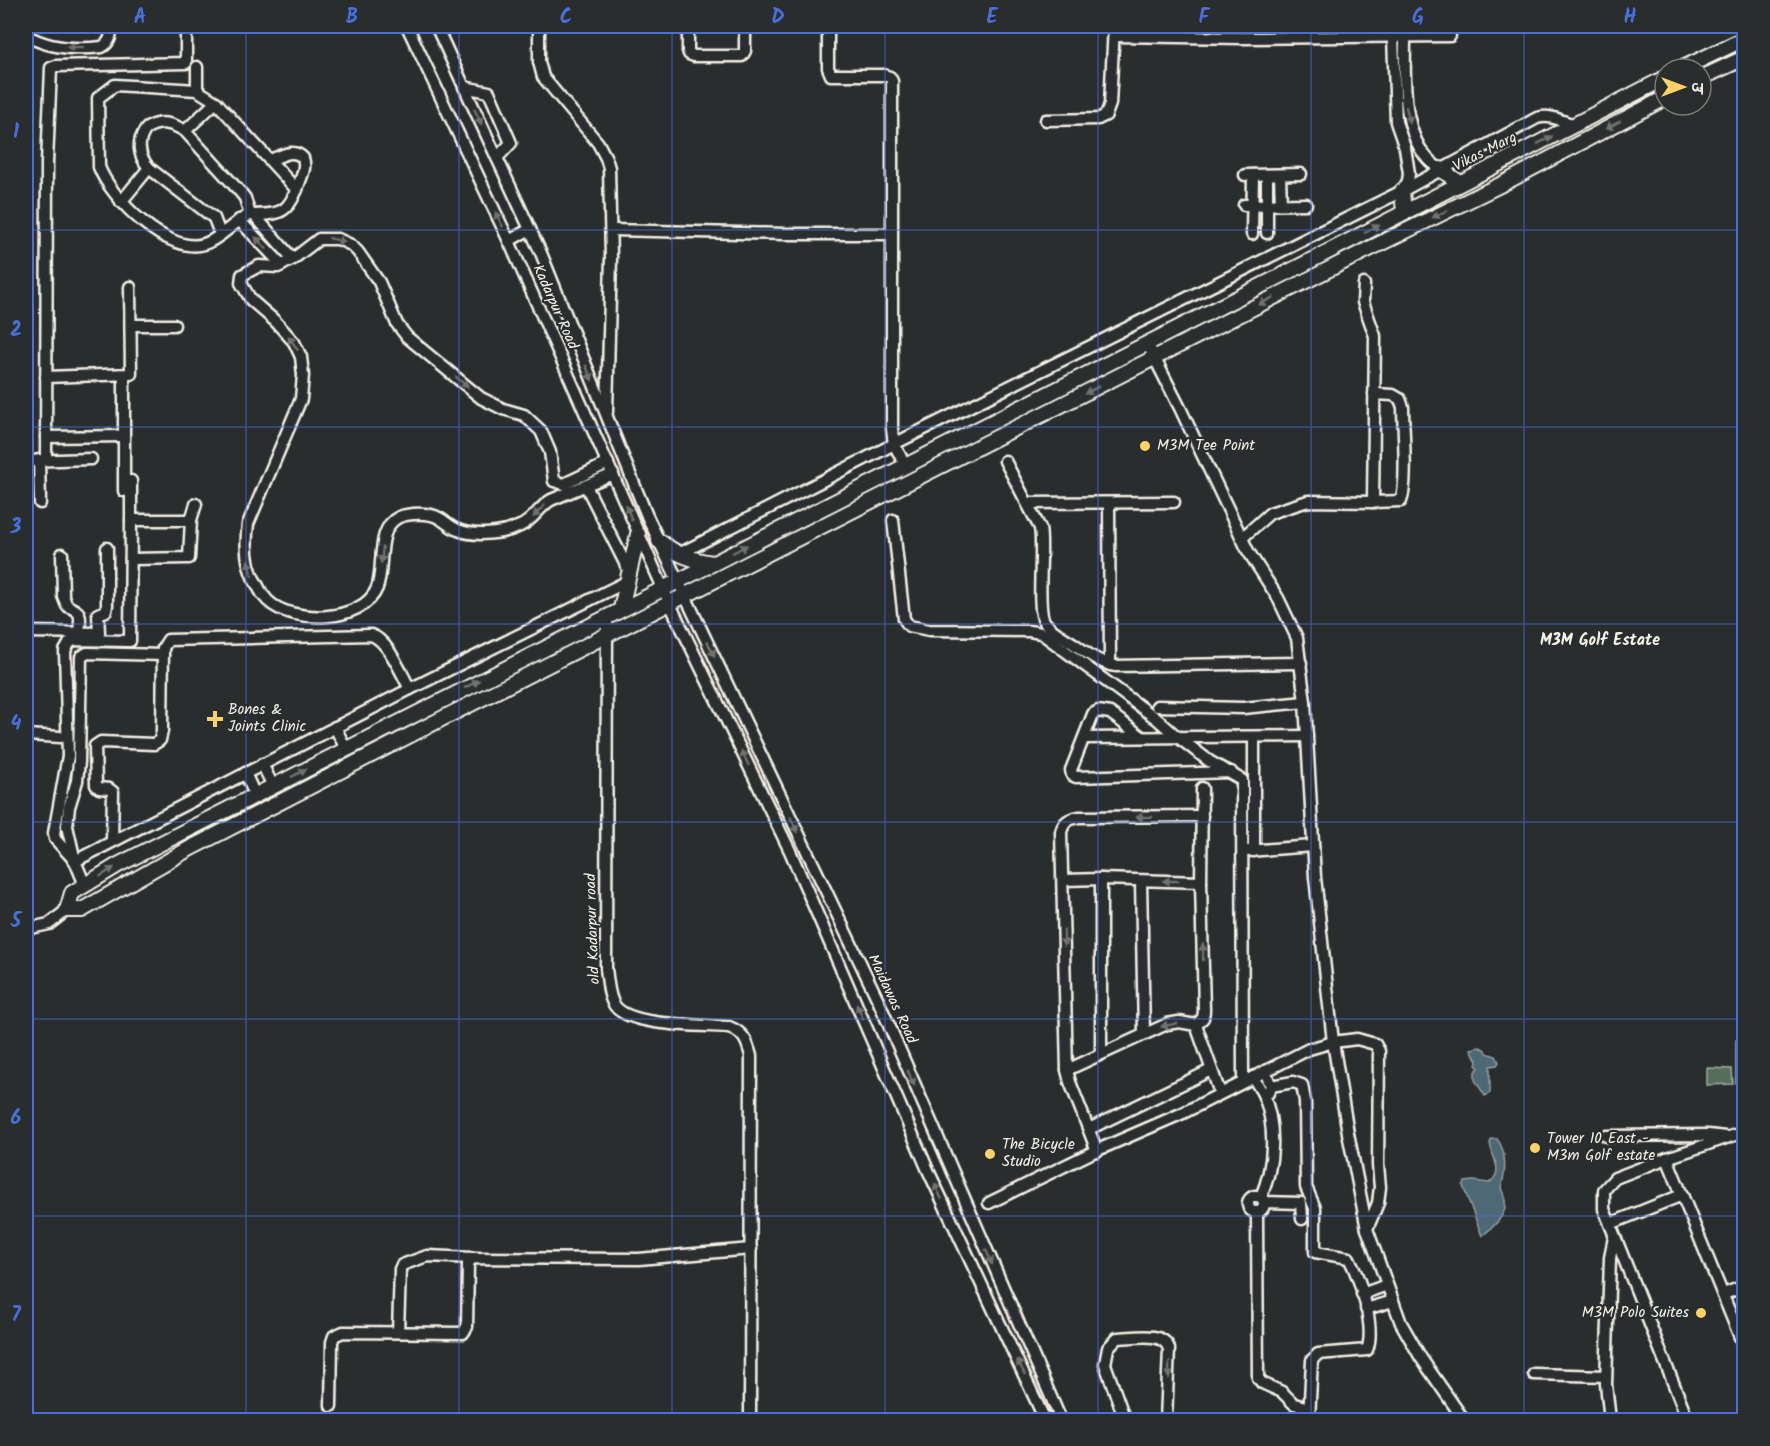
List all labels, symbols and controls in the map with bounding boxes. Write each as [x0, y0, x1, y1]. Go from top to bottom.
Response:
text: A [134, 2, 146, 34]
text: B [346, 2, 358, 34]
text: C [560, 2, 572, 34]
text: D [771, 2, 785, 34]
text: E [986, 2, 998, 34]
text: F [1199, 2, 1211, 34]
text: G [1412, 2, 1424, 34]
text: H [1623, 2, 1637, 34]
one-way arrow [66, 42, 85, 52]
north arrow [1653, 57, 1713, 117]
text: उ [1684, 82, 1709, 95]
one-way arrow [1404, 106, 1414, 124]
one-way arrow [473, 108, 483, 126]
text: 1 [13, 117, 19, 149]
one-way arrow [1605, 120, 1622, 130]
street label: Vikas Marg [1449, 126, 1521, 178]
one-way arrow [1537, 135, 1554, 145]
one-way arrow [1431, 209, 1448, 219]
one-way arrow [495, 211, 504, 228]
one-way arrow [1364, 224, 1381, 234]
one-way arrow [254, 236, 268, 250]
one-way arrow [328, 236, 346, 246]
street label: Kadarpur Road [526, 261, 585, 354]
one-way arrow [1257, 297, 1274, 306]
text: 2 [10, 315, 22, 347]
one-way arrow [287, 335, 298, 351]
one-way arrow [585, 364, 594, 382]
one-way arrow [454, 376, 470, 389]
one-way arrow [1083, 385, 1100, 395]
place label: M3M Tee Point [1157, 434, 1255, 458]
marker: M3M Tee Point [1138, 439, 1152, 453]
one-way arrow [532, 503, 546, 517]
one-way arrow [624, 503, 634, 521]
text: 3 [10, 512, 22, 544]
one-way arrow [732, 544, 749, 554]
one-way arrow [377, 546, 387, 565]
one-way arrow [245, 558, 255, 577]
district label: M3M Golf Estate [1540, 628, 1660, 653]
one-way arrow [706, 640, 715, 657]
one-way arrow [464, 680, 481, 689]
place label: Bones & Joints Clinic [228, 698, 306, 739]
text: 4 [11, 709, 22, 741]
marker: Bones & Joints Clinic [206, 710, 224, 728]
one-way arrow [741, 749, 750, 766]
one-way arrow [290, 768, 307, 778]
one-way arrow [1134, 812, 1153, 821]
one-way arrow [789, 816, 798, 833]
one-way arrow [99, 866, 115, 877]
street label: old Kadarpur road [579, 873, 607, 985]
one-way arrow [1162, 877, 1181, 886]
text: 5 [10, 906, 23, 938]
one-way arrow [1059, 929, 1069, 948]
one-way arrow [1198, 943, 1207, 962]
street label: Maidawas Road [861, 950, 923, 1048]
one-way arrow [855, 1004, 864, 1021]
one-way arrow [1160, 1021, 1179, 1030]
one-way arrow [907, 1069, 916, 1087]
text: 6 [11, 1103, 22, 1135]
place label: Tower 10 East - M3m Golf estate [1547, 1127, 1655, 1168]
place label: The Bicycle Studio [1002, 1133, 1075, 1174]
marker: Tower 10 East - M3m Golf estate [1528, 1141, 1542, 1155]
marker: The Bicycle Studio [983, 1147, 997, 1161]
one-way arrow [933, 1181, 943, 1199]
one-way arrow [984, 1248, 994, 1266]
text: 7 [11, 1300, 21, 1332]
place label: M3M Polo Suites [1582, 1301, 1690, 1325]
marker: M3M Polo Suites [1694, 1306, 1708, 1320]
one-way arrow [1016, 1359, 1025, 1376]
one-way arrow [1164, 1361, 1173, 1380]

